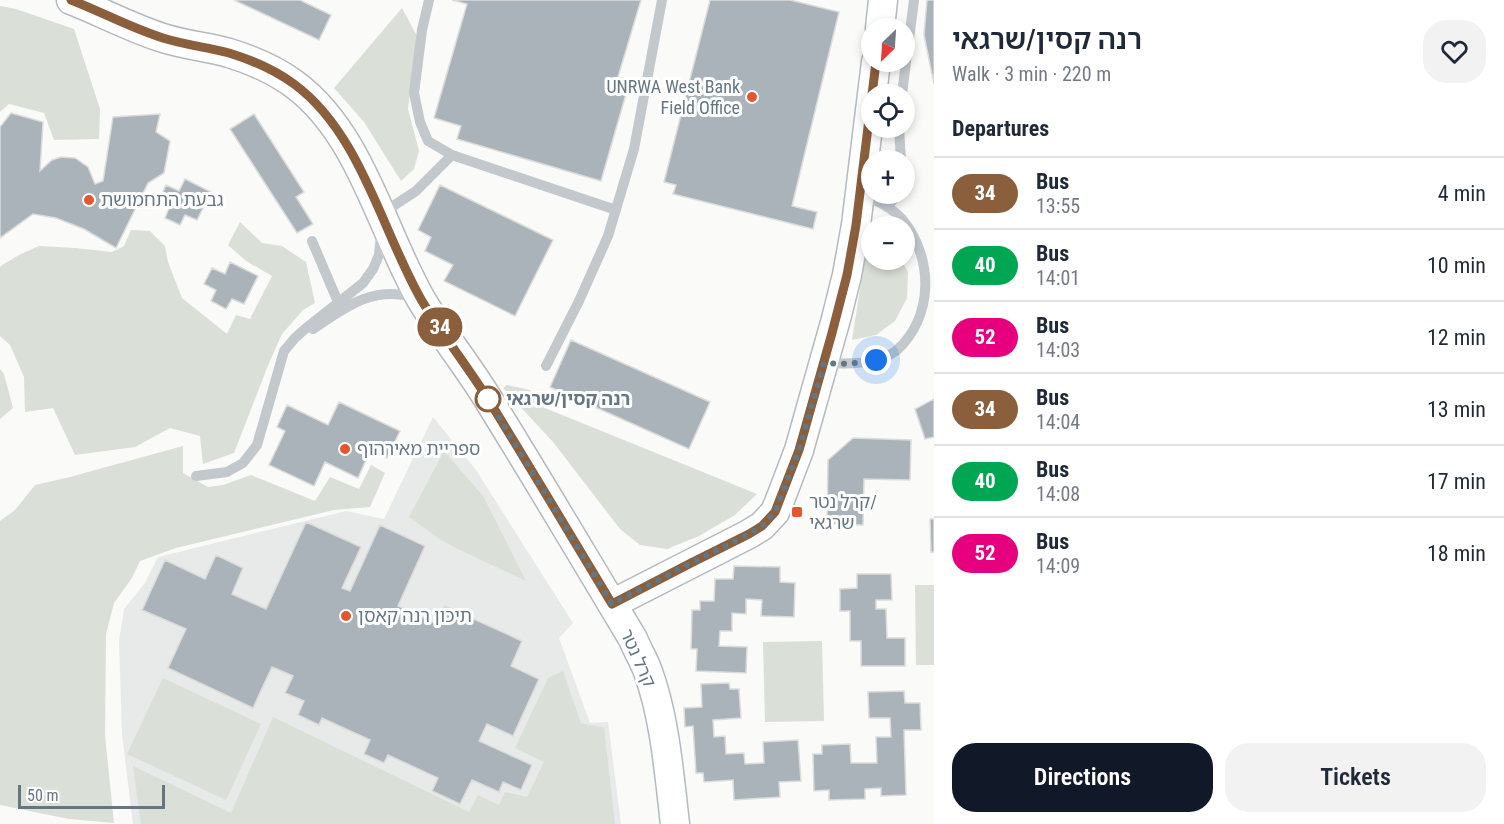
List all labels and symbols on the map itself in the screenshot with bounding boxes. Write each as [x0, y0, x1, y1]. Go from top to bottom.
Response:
north arrow [861, 18, 915, 72]
place label: UNRWA West Bank Field Office [607, 76, 740, 118]
marker: UNRWA West Bank Field Office [745, 90, 759, 104]
place label: גבעת התחמושת [101, 189, 224, 210]
marker: גבעת התחמושת [82, 193, 96, 207]
line badge: 34 [413, 308, 467, 346]
your location [861, 345, 891, 375]
marker: רנה קסין/שרגאי [475, 386, 501, 412]
place label: רנה קסין/שרגאי [506, 388, 630, 409]
place label: ספריית מאירהוף [357, 438, 480, 459]
marker: ספריית מאירהוף [338, 442, 352, 456]
place label: קרל נטר/ שרגאי [809, 491, 877, 533]
marker: קרל נטר/ שרגאי [790, 505, 804, 519]
place label: תיכון רנה קאסן [358, 605, 472, 626]
marker: תיכון רנה קאסן [339, 609, 353, 623]
street label: קרל נטר [616, 625, 661, 690]
scale bar [18, 782, 165, 810]

